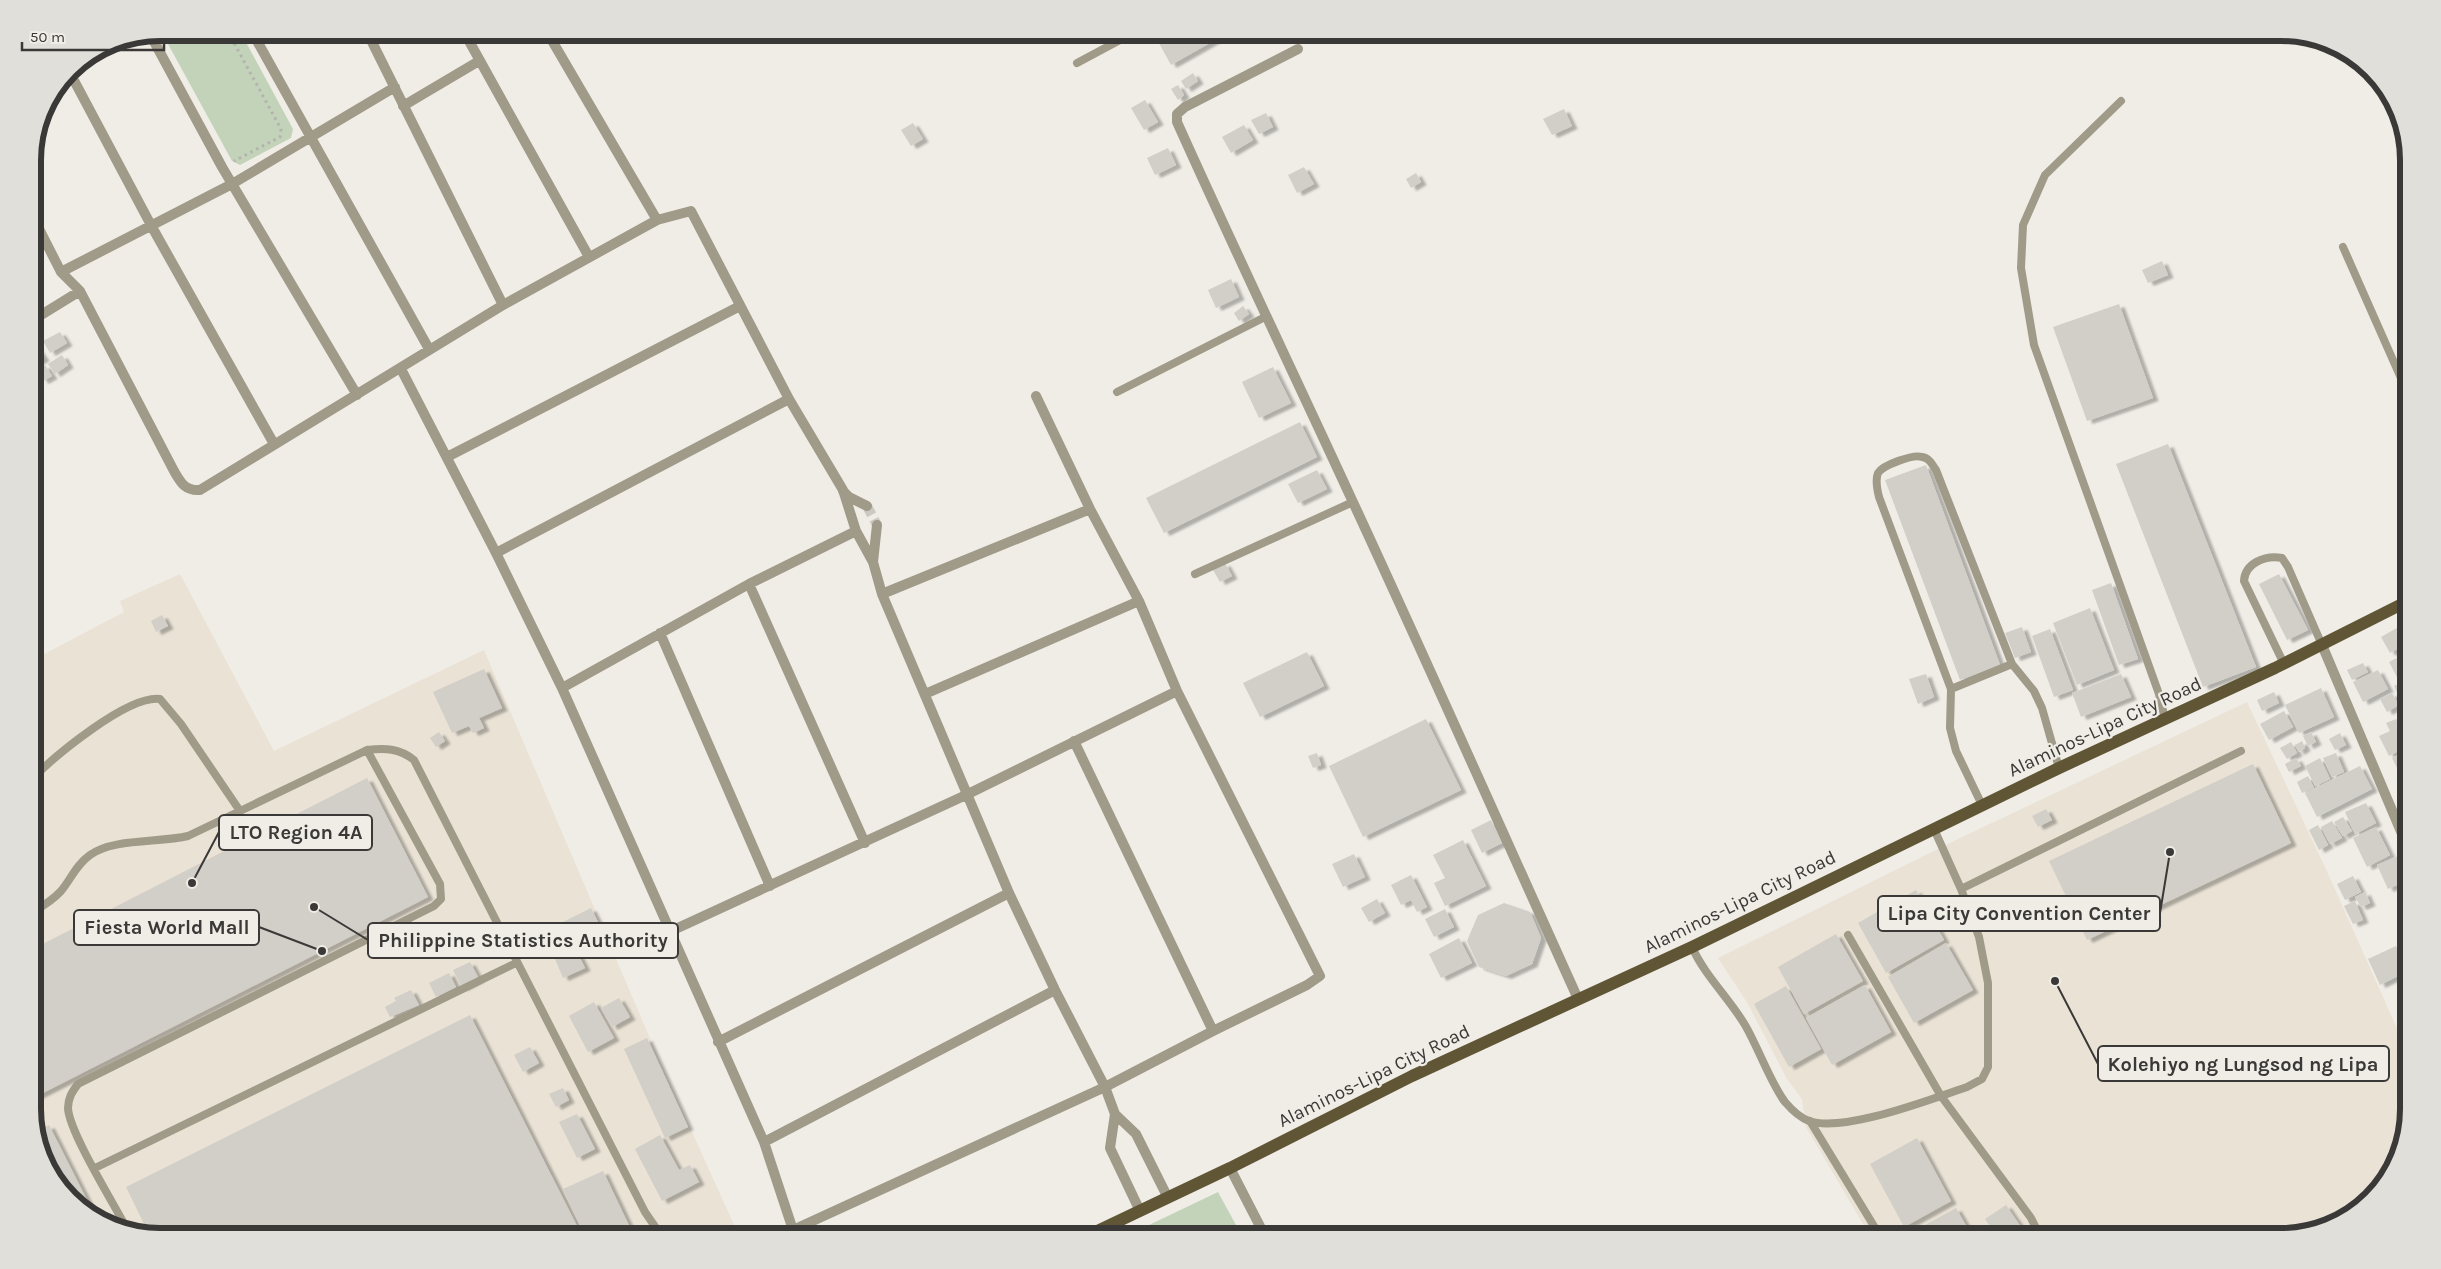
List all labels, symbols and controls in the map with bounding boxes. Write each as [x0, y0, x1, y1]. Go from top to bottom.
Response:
scale bar [22, 20, 165, 52]
text: 50 m [30, 28, 65, 46]
street label: Alaminos-Lipa City Road [2005, 672, 2205, 782]
callout: LTO Region 4A [219, 815, 372, 850]
text: LTO Region 4A [230, 821, 363, 844]
street label: Alaminos-Lipa City Road [1640, 846, 1840, 958]
callout: Lipa City Convention Center [1878, 896, 2160, 931]
text: Lipa City Convention Center [1888, 902, 2151, 925]
callout: Fiesta World Mall [74, 910, 259, 945]
text: Fiesta World Mall [84, 916, 250, 939]
callout: Philippine Statistics Authority [368, 923, 678, 958]
text: Philippine Statistics Authority [378, 929, 668, 952]
street label: Alaminos-Lipa City Road [1274, 1020, 1474, 1132]
callout: Kolehiyo ng Lungsod ng Lipa [2098, 1046, 2389, 1081]
text: Kolehiyo ng Lungsod ng Lipa [2108, 1053, 2378, 1076]

